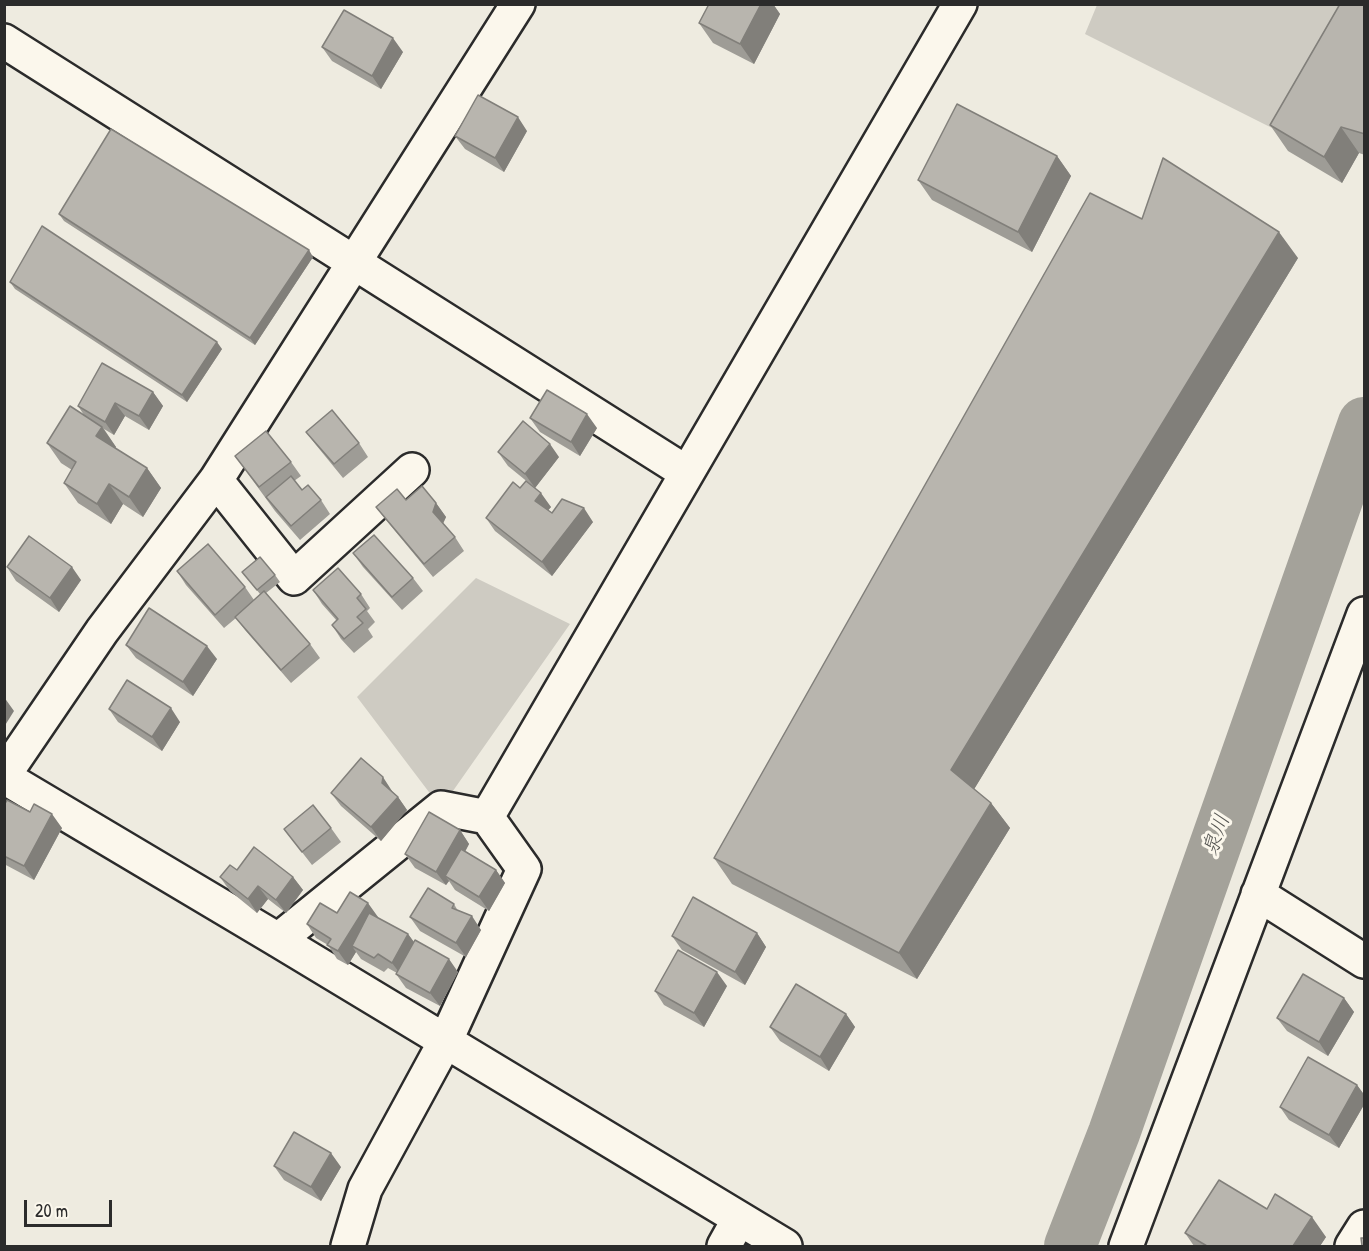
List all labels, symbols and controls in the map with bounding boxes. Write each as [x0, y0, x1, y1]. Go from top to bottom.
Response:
water label: 泉川 [1198, 811, 1236, 859]
scale bar [27, 1188, 116, 1226]
text: 20 m [35, 1198, 68, 1223]

